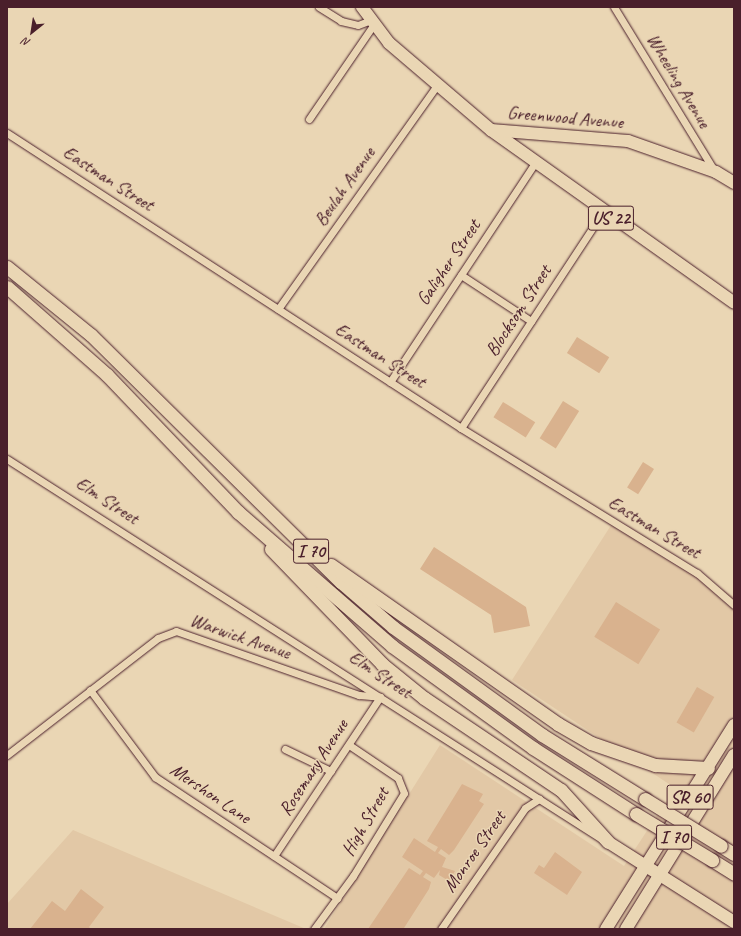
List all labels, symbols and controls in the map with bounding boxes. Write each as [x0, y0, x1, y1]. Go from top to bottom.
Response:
north arrow [12, 12, 52, 52]
street label: Wheeling Avenue [641, 30, 715, 132]
text: N [20, 35, 32, 50]
street label: Greenwood Avenue [506, 102, 624, 134]
street label: Eastman Street [58, 141, 158, 217]
street label: Beulah Avenue [310, 143, 380, 231]
road number: US 22 [587, 202, 635, 234]
street label: Galigher Street [412, 216, 486, 310]
street label: Blocksom Street [481, 261, 557, 361]
street label: Eastman Street [330, 318, 430, 394]
street label: Elm Street [71, 472, 143, 530]
street label: Eastman Street [604, 491, 704, 565]
road number: I 70 [293, 535, 329, 567]
street label: Warwick Avenue [187, 609, 293, 665]
street label: Elm Street [344, 646, 416, 704]
street label: Rosemary Avenue [274, 716, 354, 820]
street label: Mershon Lane [165, 759, 255, 829]
road number: SR 60 [666, 781, 714, 813]
street label: High Street [337, 783, 395, 861]
street label: Monroe Street [439, 807, 511, 897]
road number: I 70 [656, 821, 692, 853]

